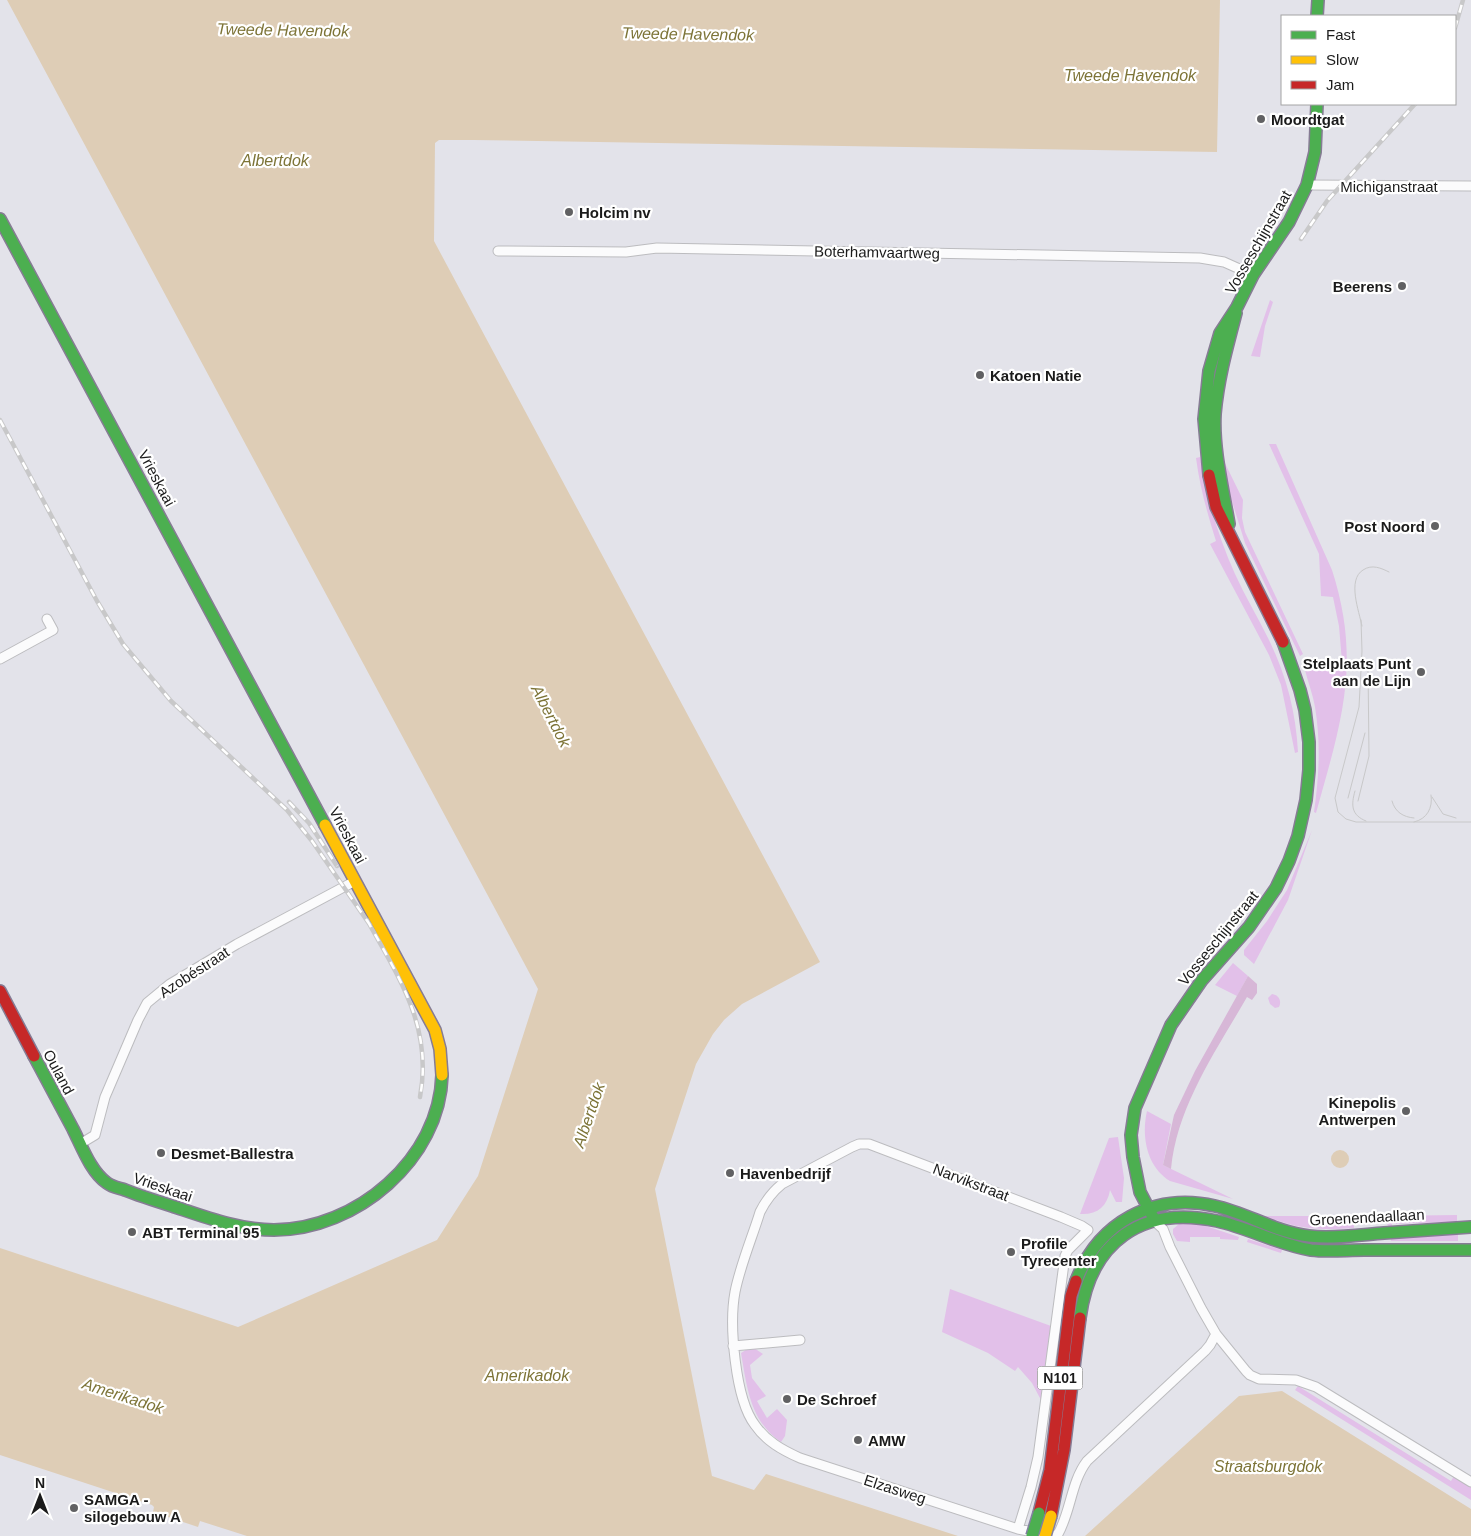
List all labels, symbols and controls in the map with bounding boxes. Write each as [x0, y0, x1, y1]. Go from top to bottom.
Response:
legend [1281, 15, 1456, 105]
water label: Tweede Havendok [217, 20, 350, 40]
water label: Tweede Havendok [622, 24, 755, 44]
text: Fast [1326, 26, 1356, 43]
text: Slow [1326, 51, 1359, 68]
water label: Tweede Havendok [1064, 67, 1197, 84]
text: Jam [1326, 76, 1354, 93]
place label: Moordtgat [1271, 111, 1344, 128]
marker: Moordtgat [1255, 113, 1267, 125]
water label: Albertdok [240, 152, 310, 169]
street label: Michiganstraat [1340, 178, 1439, 195]
street label: Vosseschijnstraat [1221, 186, 1295, 297]
place label: Holcim nv [579, 204, 651, 221]
marker: Holcim nv [563, 206, 575, 218]
street label: Boterhamvaartweg [814, 242, 940, 262]
place label: Beerens [1333, 278, 1392, 295]
marker: Beerens [1396, 280, 1408, 292]
place label: Katoen Natie [990, 367, 1082, 384]
marker: Katoen Natie [974, 369, 986, 381]
street label: Vrieskaai [135, 447, 179, 509]
place label: Post Noord [1344, 518, 1425, 535]
marker: Post Noord [1429, 520, 1441, 532]
place label: Stelplaats Punt aan de Lijn [1303, 655, 1411, 689]
marker: Stelplaats Punt aan de Lijn [1415, 666, 1427, 678]
water label: Albertdok [528, 681, 574, 751]
street label: Vrieskaai [326, 804, 370, 866]
street label: Vosseschijnstraat [1175, 887, 1262, 989]
street label: Azobéstraat [156, 943, 233, 1001]
street label: Ouland [40, 1047, 78, 1097]
water label: Albertdok [570, 1079, 608, 1151]
place label: Kinepolis Antwerpen [1318, 1094, 1396, 1128]
marker: Kinepolis Antwerpen [1400, 1105, 1412, 1117]
place label: Desmet-Ballestra [171, 1145, 294, 1162]
marker: Desmet-Ballestra [155, 1147, 167, 1159]
street label: Narvikstraat [931, 1160, 1012, 1205]
place label: Havenbedrijf [740, 1165, 832, 1182]
marker: Havenbedrijf [724, 1167, 736, 1179]
street label: Vrieskaai [131, 1169, 195, 1205]
street label: Groenendaallaan [1309, 1205, 1425, 1229]
place label: ABT Terminal 95 [142, 1224, 259, 1241]
marker: ABT Terminal 95 [126, 1226, 138, 1238]
place label: Profile Tyrecenter [1021, 1235, 1097, 1269]
marker: Profile Tyrecenter [1005, 1246, 1017, 1258]
road number: N101 [1038, 1366, 1082, 1390]
water label: Amerikadok [484, 1367, 570, 1384]
water label: Amerikadok [79, 1375, 167, 1417]
place label: De Schroef [797, 1391, 877, 1408]
marker: De Schroef [781, 1393, 793, 1405]
place label: AMW [868, 1432, 906, 1449]
marker: AMW [852, 1434, 864, 1446]
water label: Straatsburgdok [1214, 1458, 1323, 1475]
north arrow [15, 1471, 65, 1521]
street label: Elzasweg [862, 1471, 928, 1507]
text: N [35, 1475, 45, 1491]
place label: SAMGA - silogebouw A [84, 1491, 181, 1525]
marker: SAMGA - silogebouw A [68, 1502, 80, 1514]

